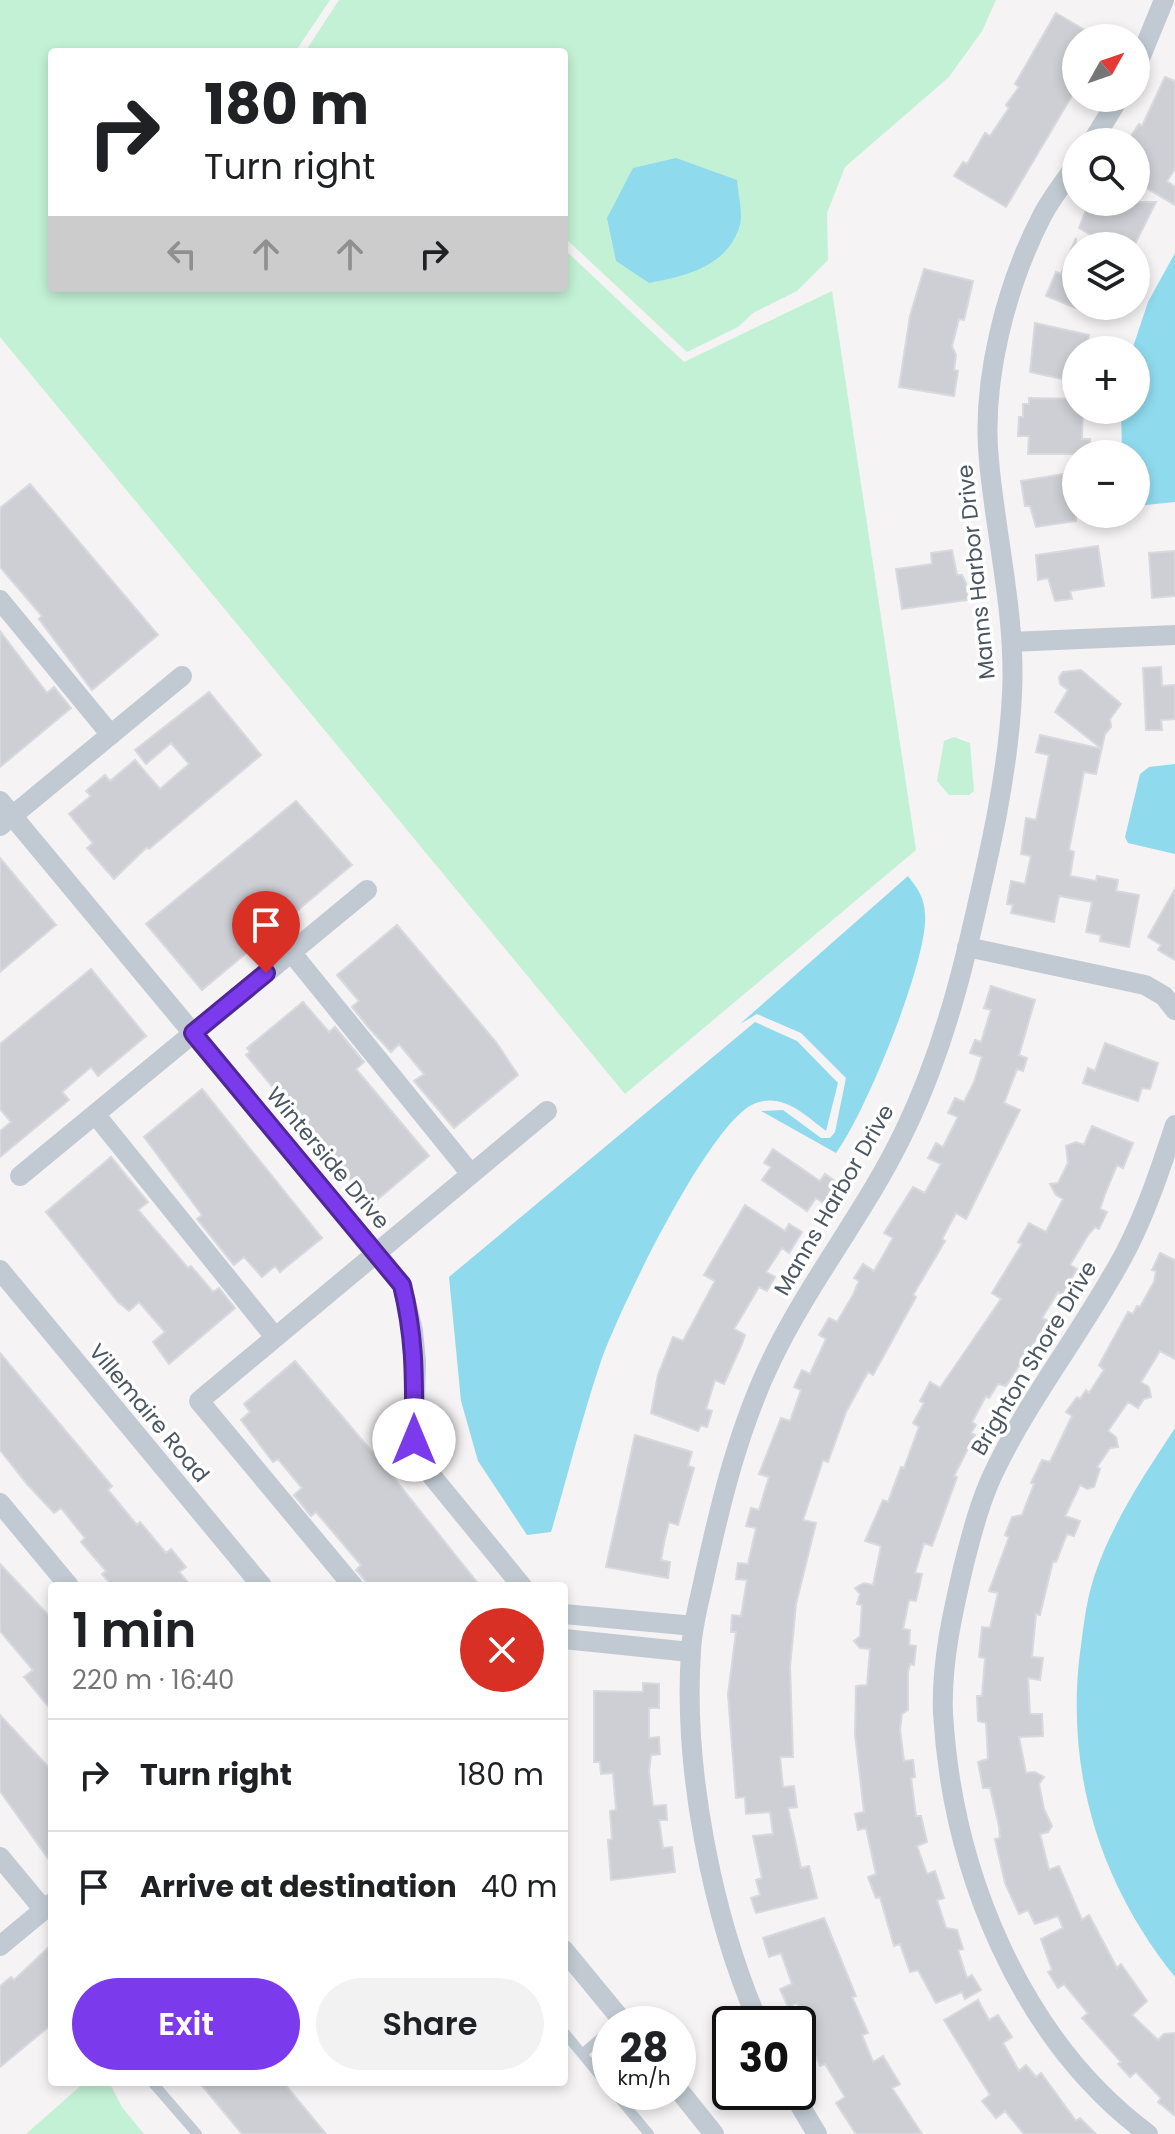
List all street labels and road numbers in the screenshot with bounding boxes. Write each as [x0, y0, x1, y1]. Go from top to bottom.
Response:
street label: Manns Harbor Drive [949, 463, 1003, 681]
street label: Winterside Drive [259, 1080, 397, 1236]
street label: Manns Harbor Drive [767, 1099, 901, 1301]
street label: Brighton Shore Drive [964, 1255, 1104, 1461]
street label: Villemaire Road [82, 1337, 216, 1489]

